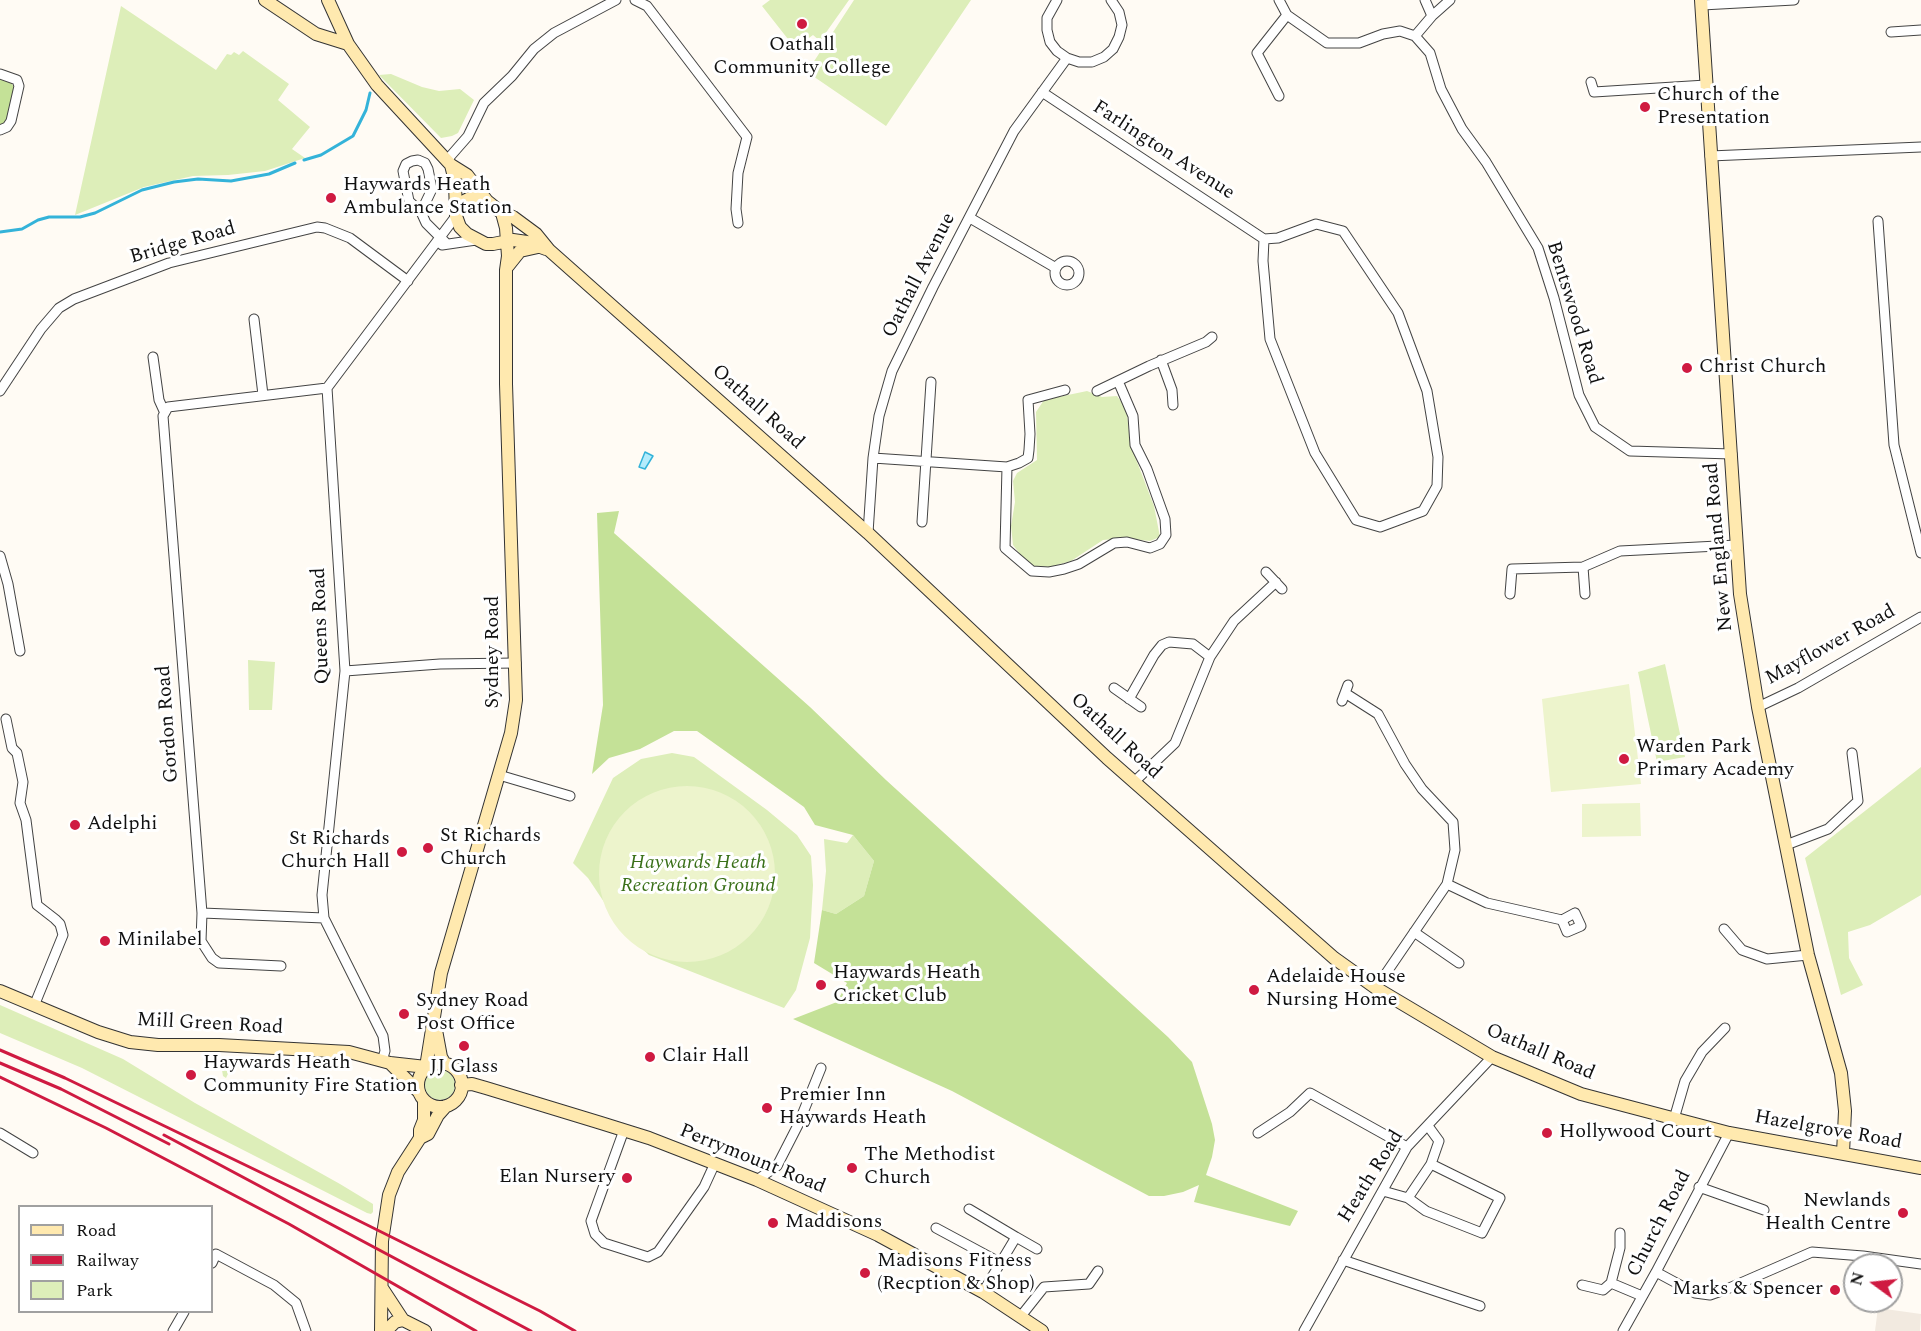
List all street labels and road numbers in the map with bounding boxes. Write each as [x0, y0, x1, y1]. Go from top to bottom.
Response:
street label: Farlington Avenue [1087, 96, 1239, 206]
street label: Oathall Avenue [878, 210, 962, 342]
street label: Bridge Road [127, 217, 239, 271]
street label: Bentswood Road [1540, 238, 1606, 388]
street label: Oathall Road [706, 360, 808, 456]
street label: New England Road [1701, 461, 1739, 633]
street label: Queens Road [308, 567, 336, 685]
street label: Sydney Road [482, 596, 506, 708]
street label: Mayflower Road [1762, 600, 1900, 692]
street label: Gordon Road [153, 664, 185, 784]
street label: Oathall Road [1064, 689, 1166, 785]
street label: Mill Green Road [136, 1009, 284, 1041]
street label: Oathall Road [1482, 1019, 1598, 1087]
street label: Hazelgrove Road [1752, 1106, 1904, 1156]
street label: Perrymount Road [675, 1120, 829, 1200]
street label: Heath Road [1334, 1126, 1410, 1228]
street label: Church Road [1623, 1167, 1697, 1281]

